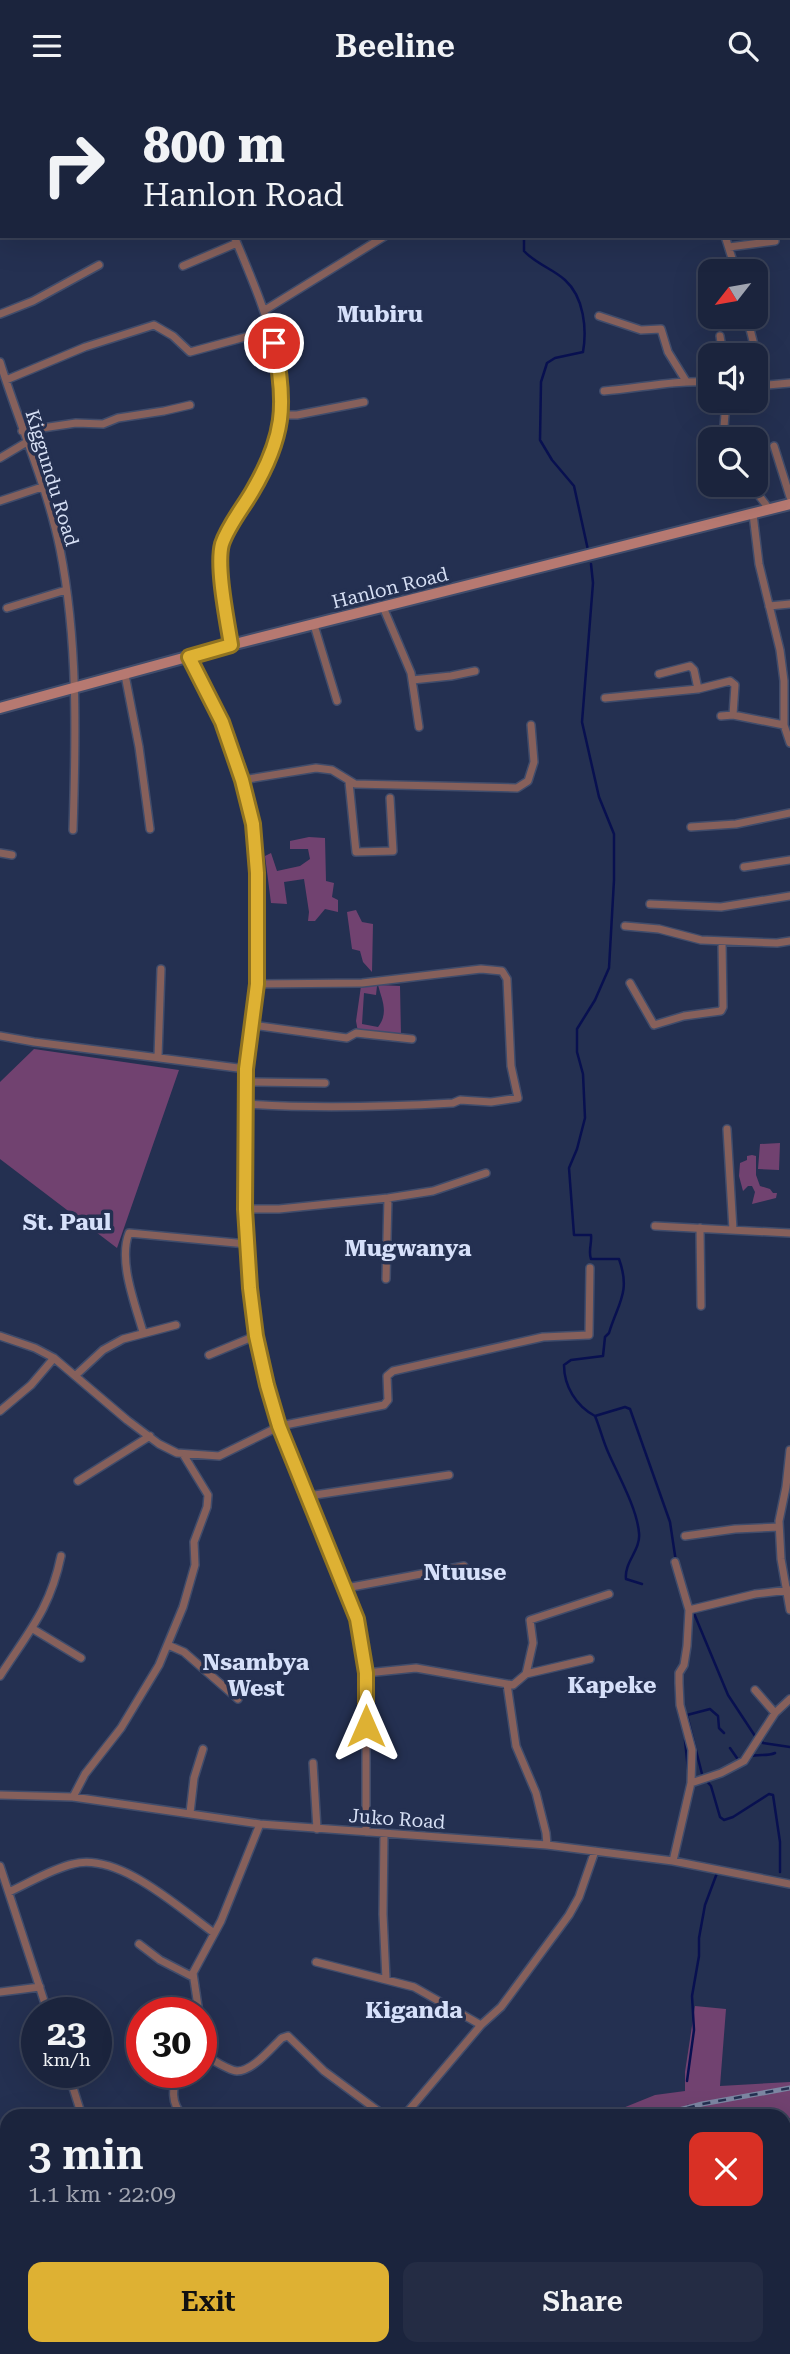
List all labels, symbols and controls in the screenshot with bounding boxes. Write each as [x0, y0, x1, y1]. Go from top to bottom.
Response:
icon: menu [28, 27, 66, 65]
text: Beeline [335, 27, 455, 65]
icon: search [724, 27, 762, 65]
text: 800 m [143, 117, 285, 174]
icon: right [28, 119, 119, 210]
text: Hanlon Road [143, 176, 344, 214]
north arrow [698, 259, 768, 329]
map controls [698, 259, 768, 497]
district label: Mubiru [337, 301, 423, 328]
pin [244, 313, 304, 373]
icon: arrive [255, 324, 293, 362]
button: sound [698, 343, 768, 413]
street label: Kiggundu Road [20, 407, 84, 549]
button: search [698, 427, 768, 497]
street label: Hanlon Road [329, 562, 451, 614]
district label: St. Paul [23, 1209, 112, 1236]
district label: Mugwanya [345, 1235, 472, 1262]
district label: Ntuuse [424, 1559, 506, 1586]
district label: Nsambya West [203, 1649, 310, 1702]
district label: Kapeke [568, 1672, 656, 1699]
position arrow [329, 1689, 403, 1763]
street label: Juko Road [348, 1804, 446, 1834]
speed limit sign: 30 [126, 1997, 217, 2088]
district label: Kiganda [365, 1997, 463, 2024]
text: 23 [47, 2013, 86, 2054]
text: km/h [42, 2049, 91, 2070]
text: 3 min [28, 2130, 144, 2179]
button: close [689, 2132, 763, 2206]
text: 1.1 km · 22:09 [28, 2181, 176, 2208]
button: Exit [28, 2262, 389, 2342]
button: Share [403, 2262, 763, 2342]

